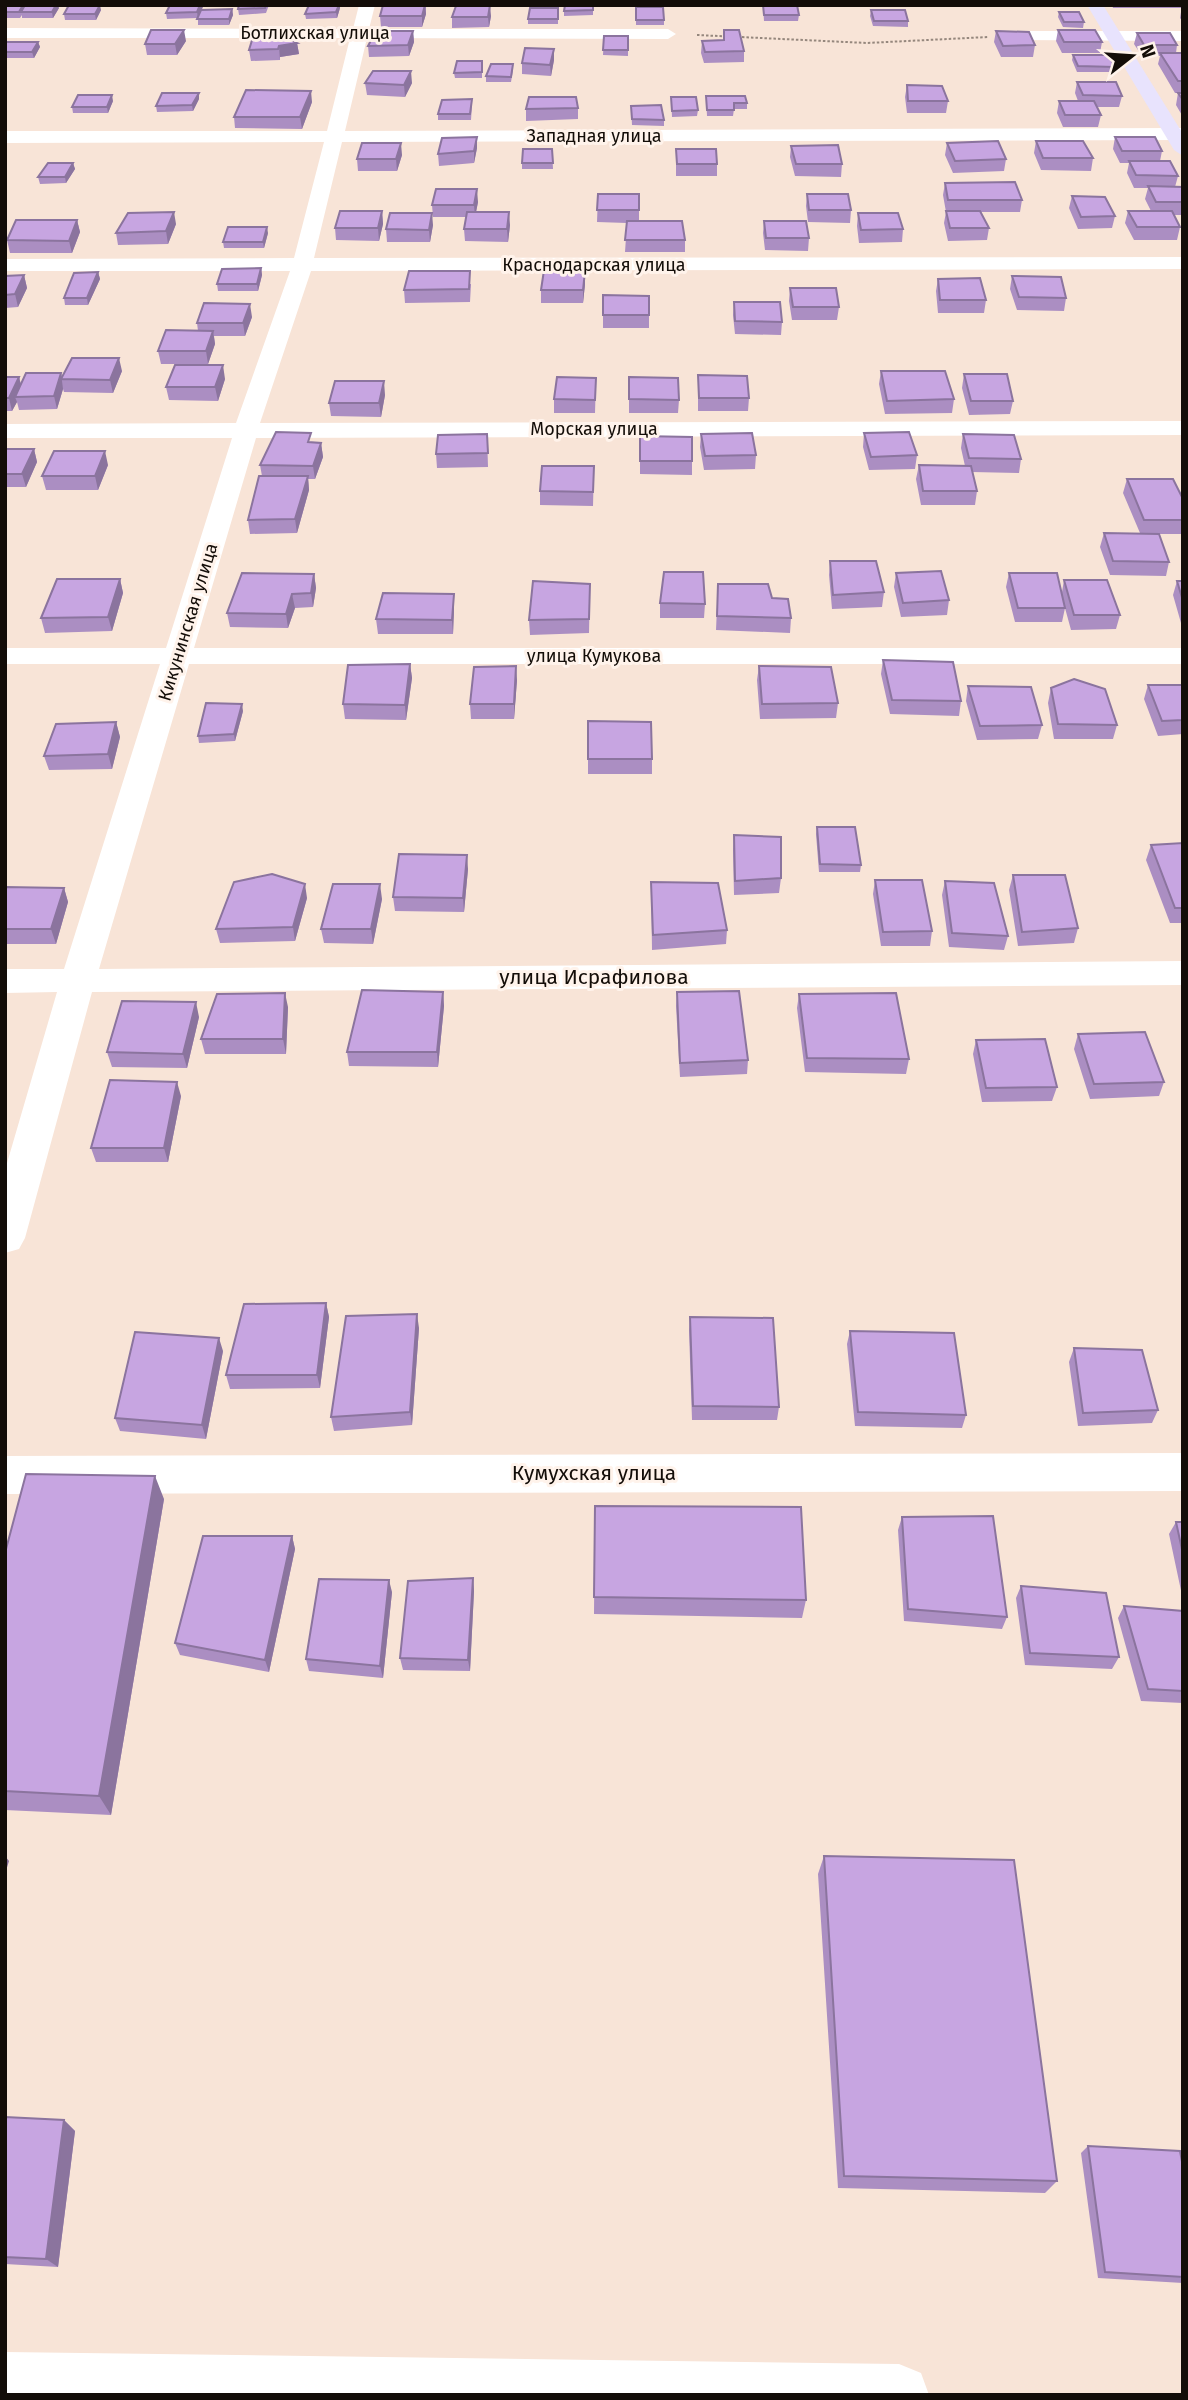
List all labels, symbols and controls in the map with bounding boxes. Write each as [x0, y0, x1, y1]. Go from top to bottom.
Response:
north arrow [1097, 21, 1167, 91]
street label: Ботлихская улица [240, 22, 390, 44]
text: N [1135, 42, 1161, 61]
street label: Западная улица [527, 125, 661, 147]
street label: Краснодарская улица [502, 254, 686, 276]
street label: Морская улица [530, 418, 658, 440]
street label: Кикунинская улица [153, 540, 223, 704]
street label: улица Кумукова [527, 645, 661, 667]
street label: улица Исрафилова [499, 964, 689, 990]
street label: Кумухская улица [512, 1460, 676, 1486]

